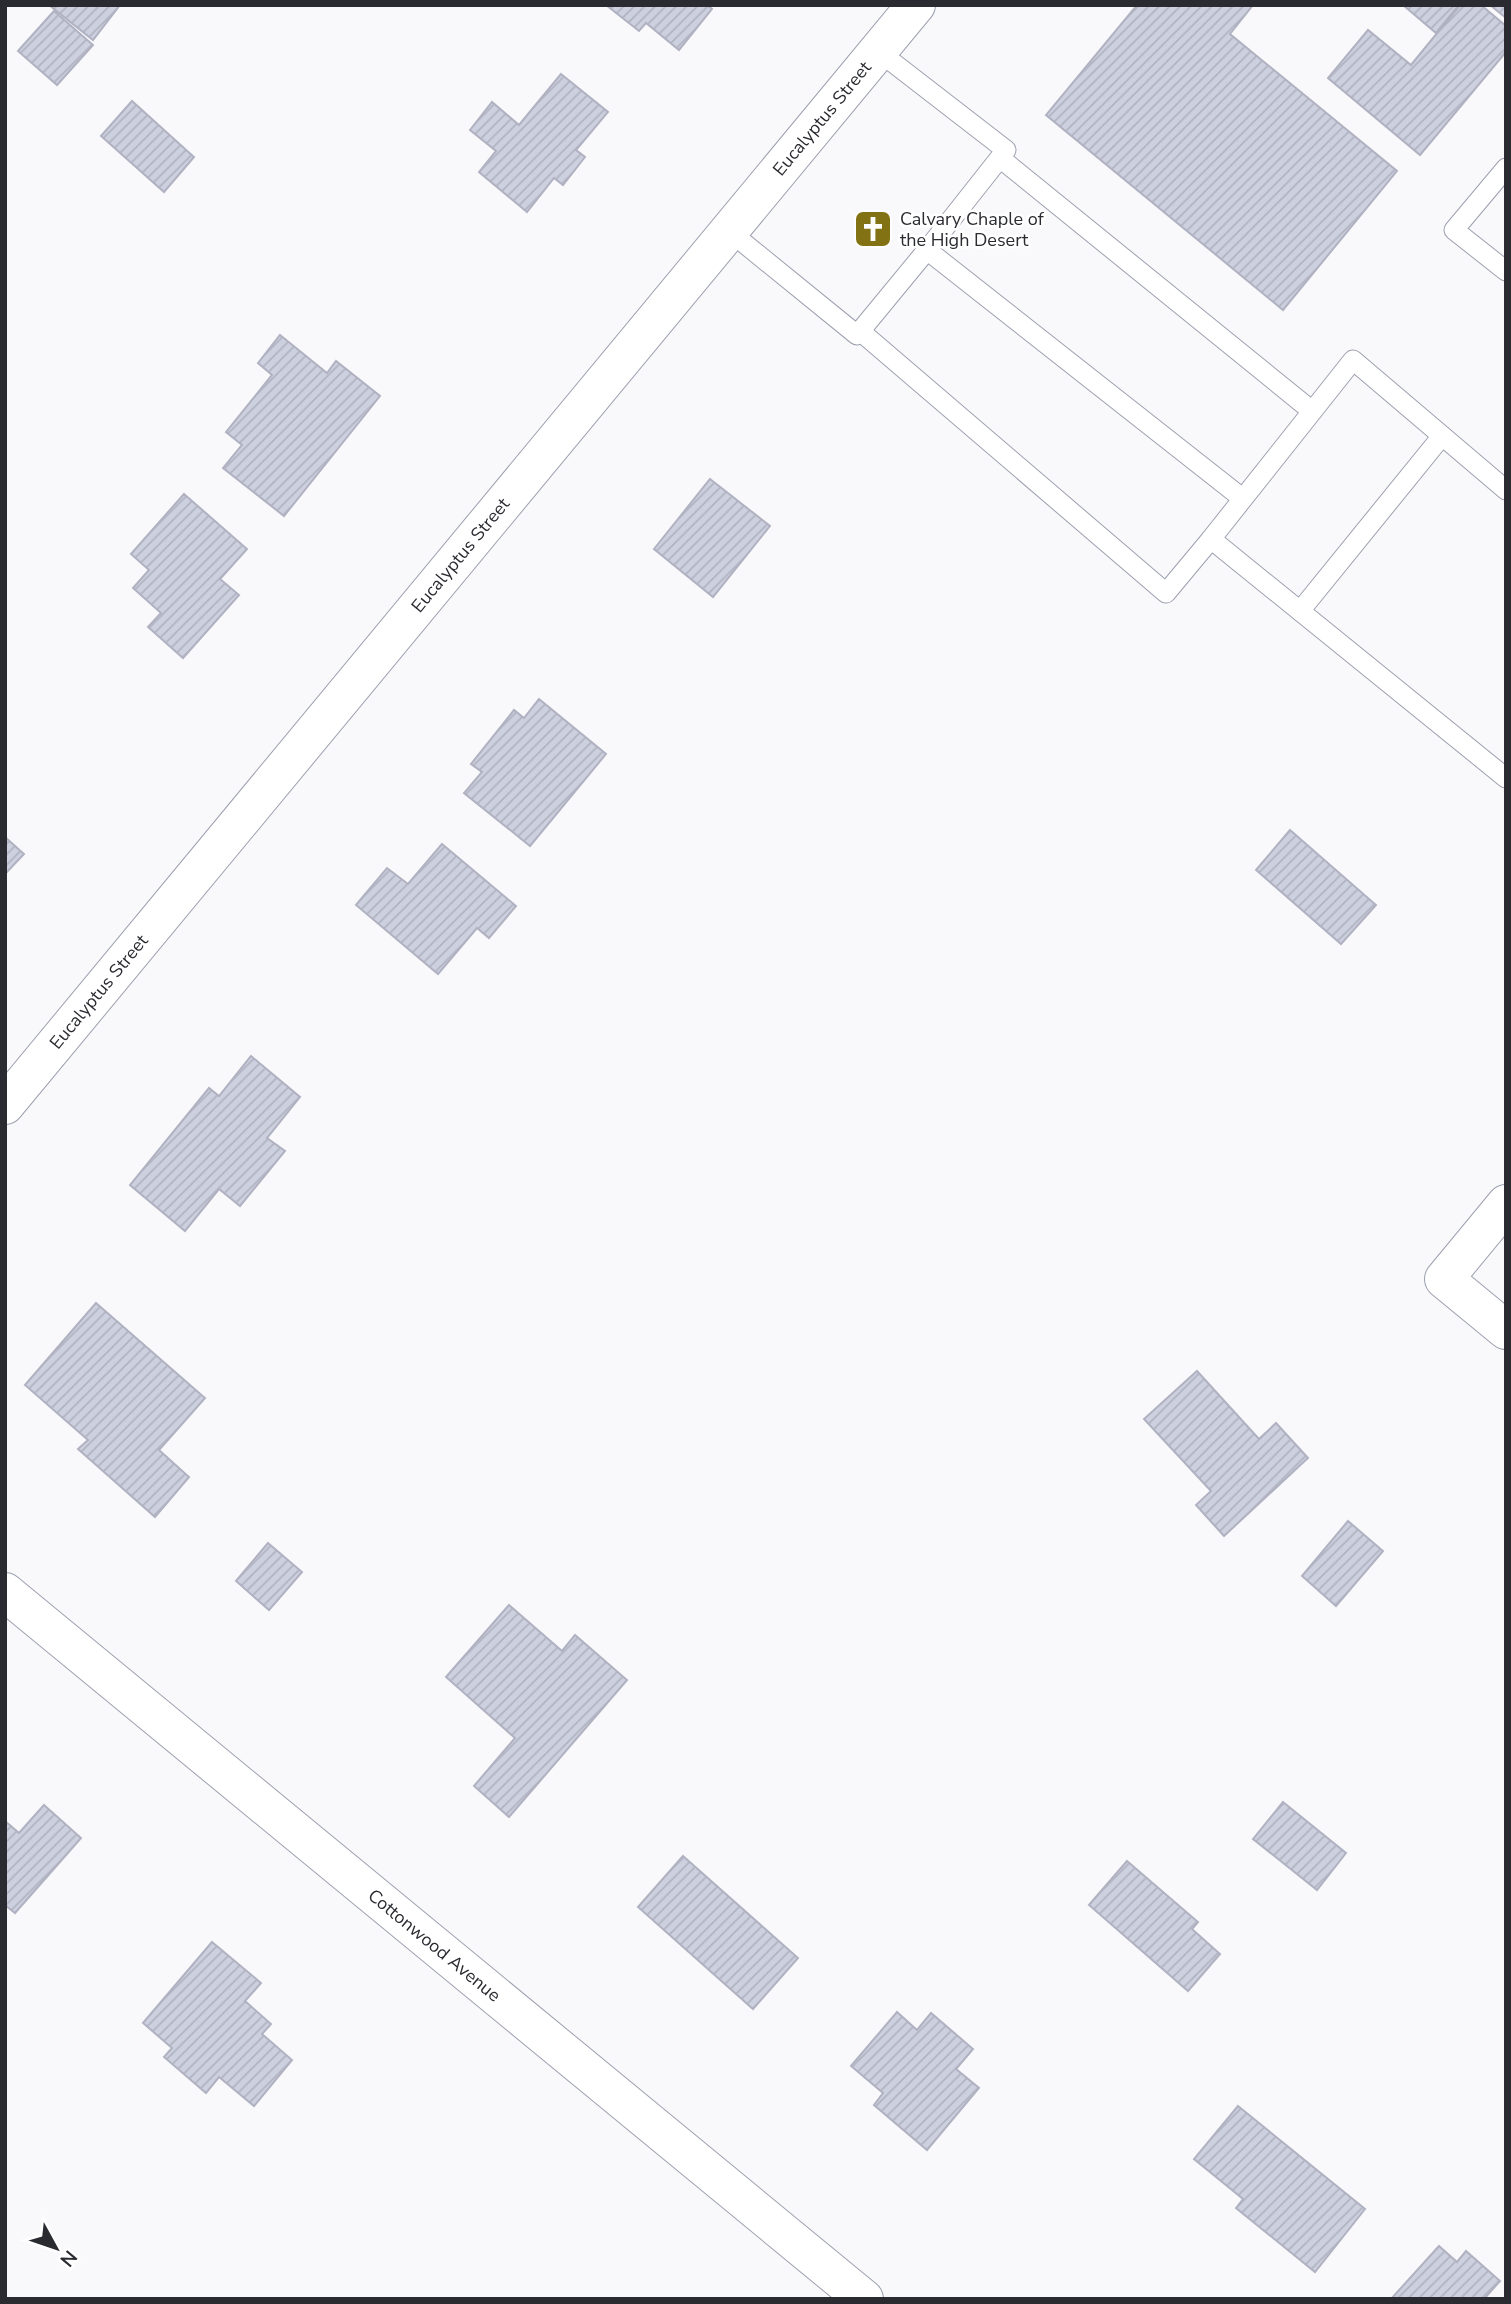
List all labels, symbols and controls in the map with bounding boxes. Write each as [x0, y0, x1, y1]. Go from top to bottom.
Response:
street label: Eucalyptus Street [768, 55, 877, 181]
place label: Calvary Chaple of the High Desert [900, 207, 1045, 252]
church icon: Calvary Chaple of the High Desert [852, 208, 894, 250]
street label: Eucalyptus Street [406, 492, 515, 617]
street label: Eucalyptus Street [44, 929, 154, 1054]
street label: Cottonwood Avenue [363, 1884, 506, 2007]
north arrow [21, 2213, 91, 2283]
text: N [54, 2244, 83, 2272]

